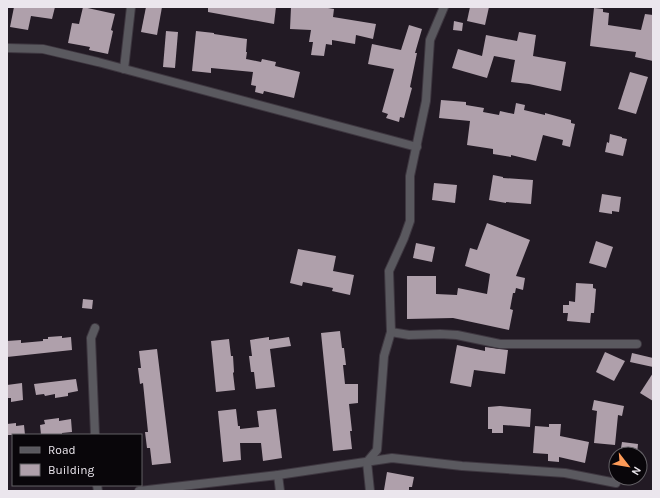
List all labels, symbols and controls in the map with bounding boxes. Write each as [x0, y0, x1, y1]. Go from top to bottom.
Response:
legend [12, 434, 142, 486]
text: Road [48, 443, 76, 457]
north arrow [608, 446, 648, 486]
text: Building [48, 463, 95, 477]
text: N [629, 464, 644, 478]

